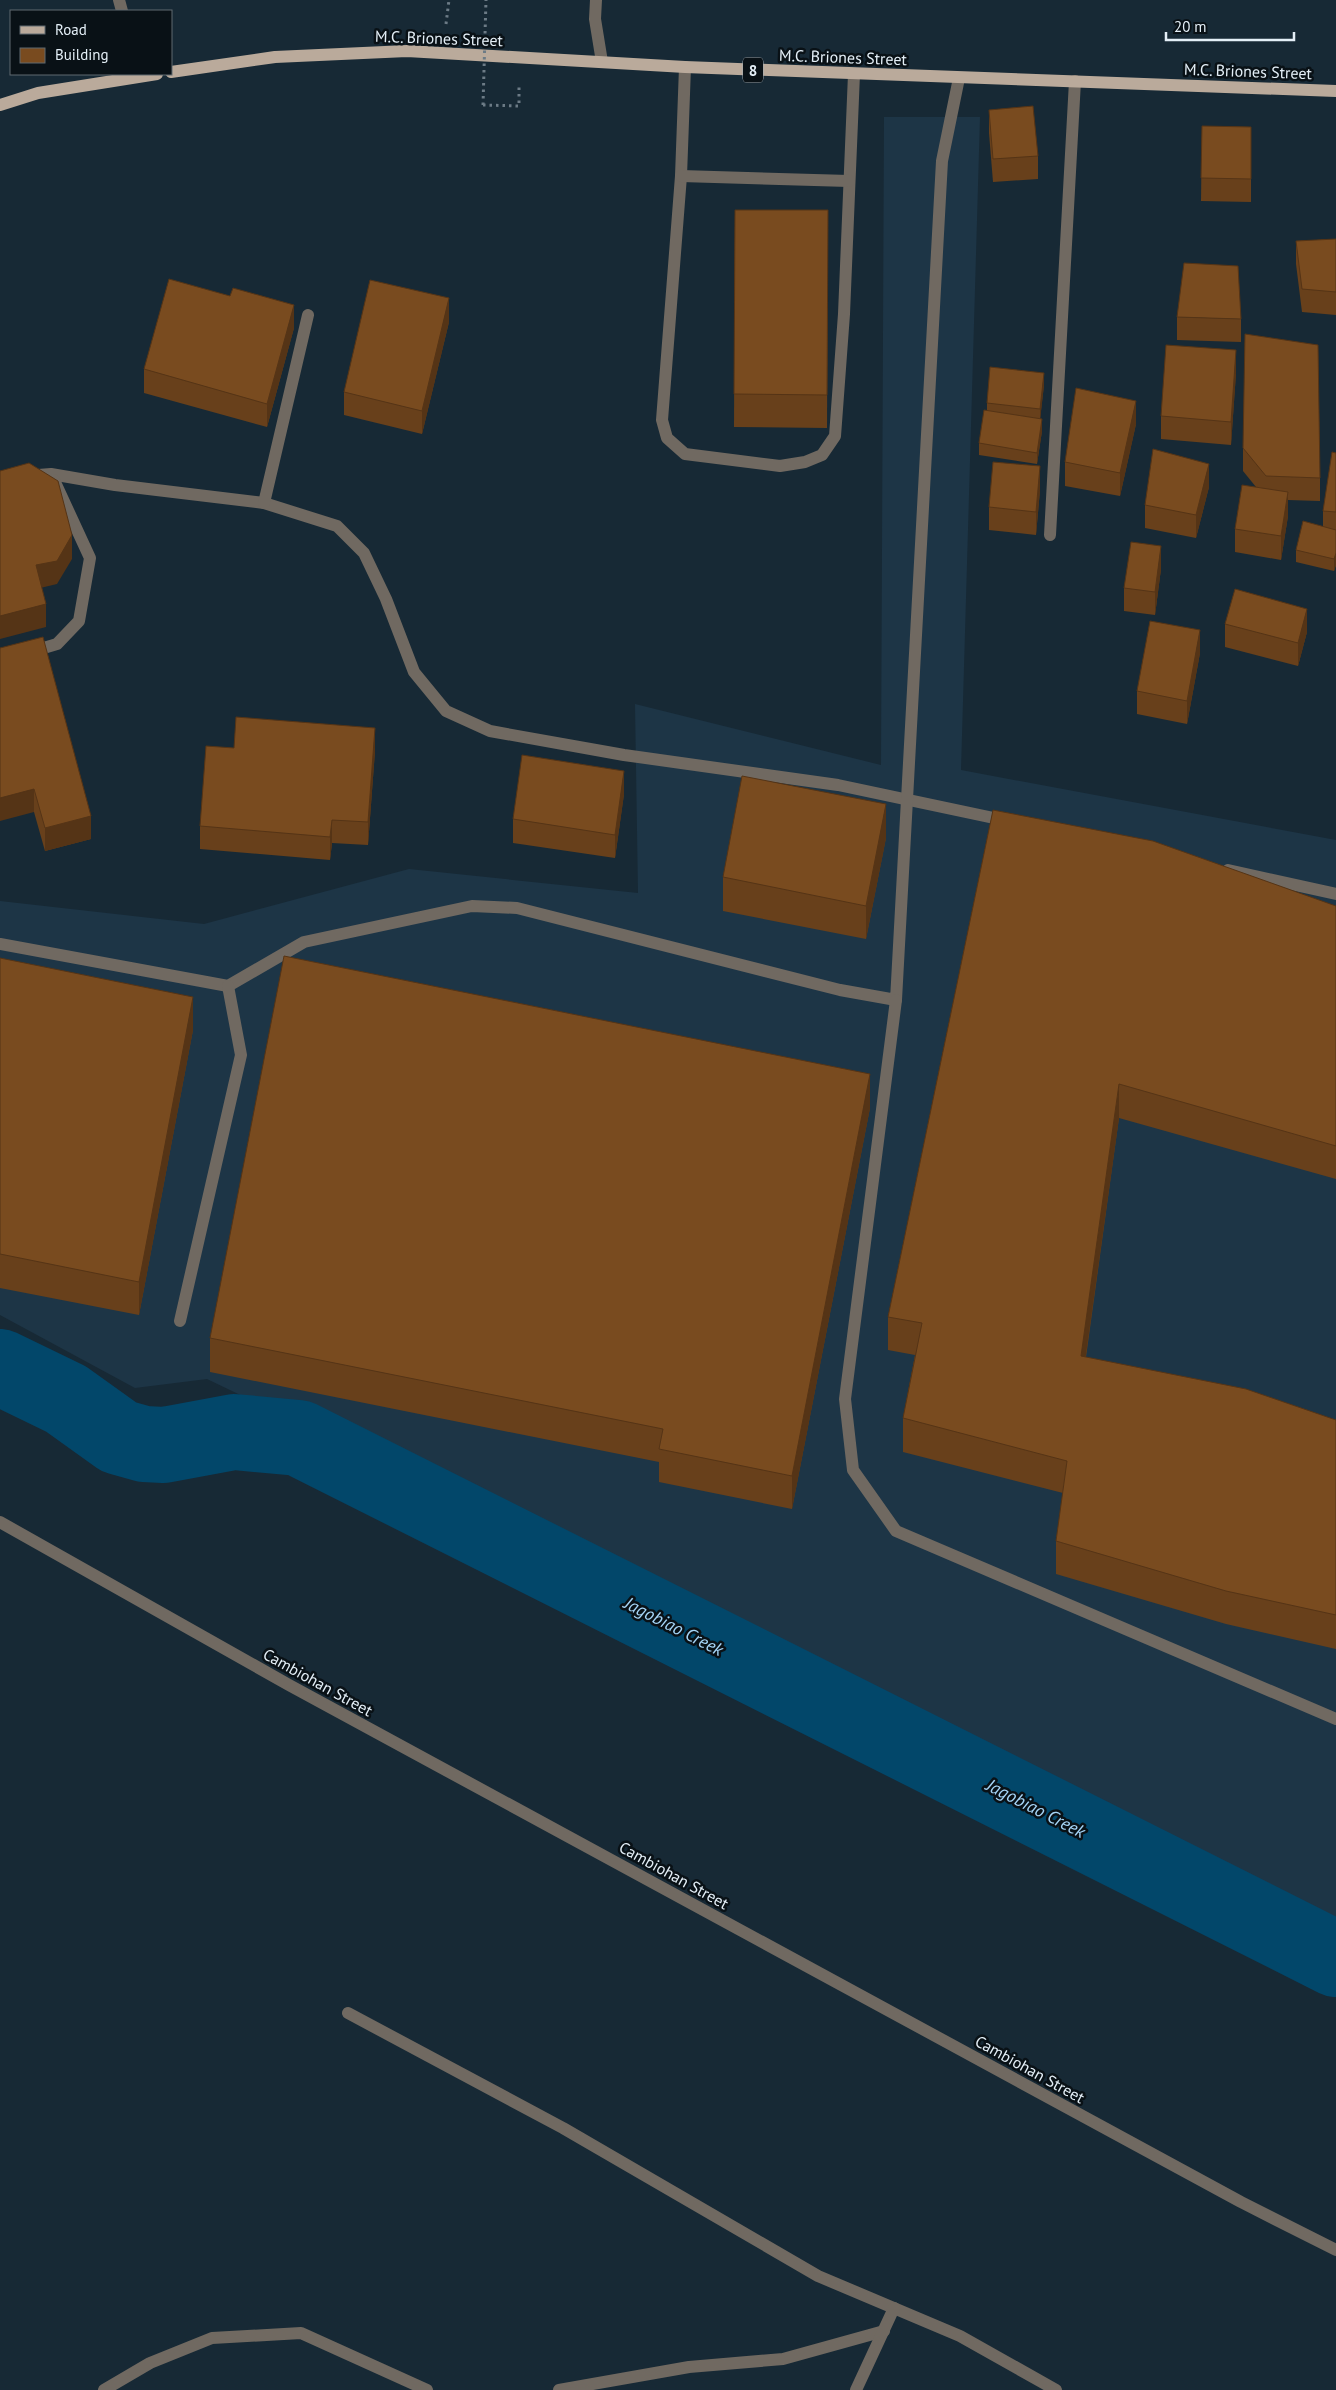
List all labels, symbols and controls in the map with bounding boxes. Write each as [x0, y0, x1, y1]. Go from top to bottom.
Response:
legend [10, 10, 172, 75]
scale bar [1166, 10, 1294, 42]
text: 20 m [1174, 17, 1207, 36]
text: Road [55, 20, 87, 39]
street label: M.C. Briones Street [375, 26, 504, 50]
text: Building [55, 45, 109, 64]
street label: M.C. Briones Street [779, 45, 908, 69]
road number: 8 [743, 58, 763, 82]
street label: M.C. Briones Street [1184, 59, 1313, 83]
water label: Jagobiao Creek [619, 1590, 728, 1661]
street label: Cambiohan Street [260, 1644, 377, 1721]
water label: Jagobiao Creek [981, 1772, 1090, 1843]
street label: Cambiohan Street [616, 1837, 733, 1914]
street label: Cambiohan Street [972, 2031, 1089, 2108]

